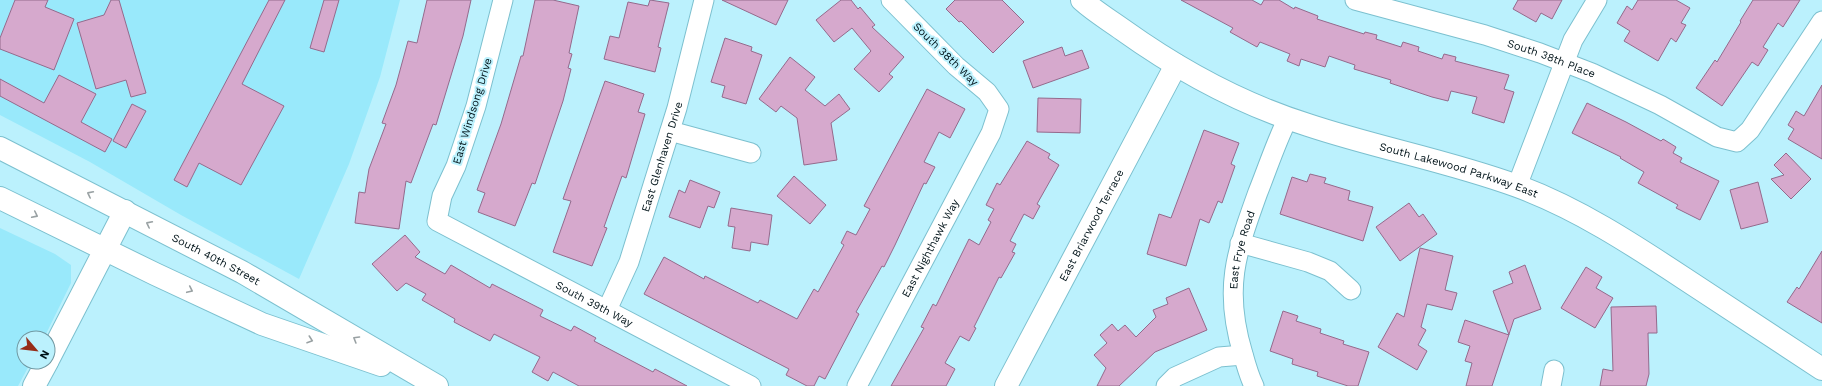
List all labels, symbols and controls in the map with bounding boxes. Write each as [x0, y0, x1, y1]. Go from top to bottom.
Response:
street label: South 38th Way [910, 20, 981, 89]
street label: South 38th Place [1506, 37, 1597, 81]
street label: East Windsong Drive [450, 56, 495, 166]
street label: East Glenhaven Drive [639, 100, 685, 214]
street label: South Lakewood Parkway East [1378, 140, 1540, 201]
street label: East Briarwood Terrace [1057, 167, 1127, 284]
one-way arrow [87, 191, 94, 198]
street label: East Nighthawk Way [899, 197, 962, 300]
street label: East Frye Road [1227, 209, 1258, 290]
one-way arrow [31, 210, 38, 218]
one-way arrow [146, 221, 153, 229]
street label: South 40th Street [170, 231, 263, 288]
street label: South 39th Way [553, 278, 635, 330]
one-way arrow [186, 285, 193, 293]
north arrow [16, 330, 56, 370]
one-way arrow [306, 336, 313, 344]
one-way arrow [353, 337, 360, 344]
text: N [37, 348, 52, 361]

